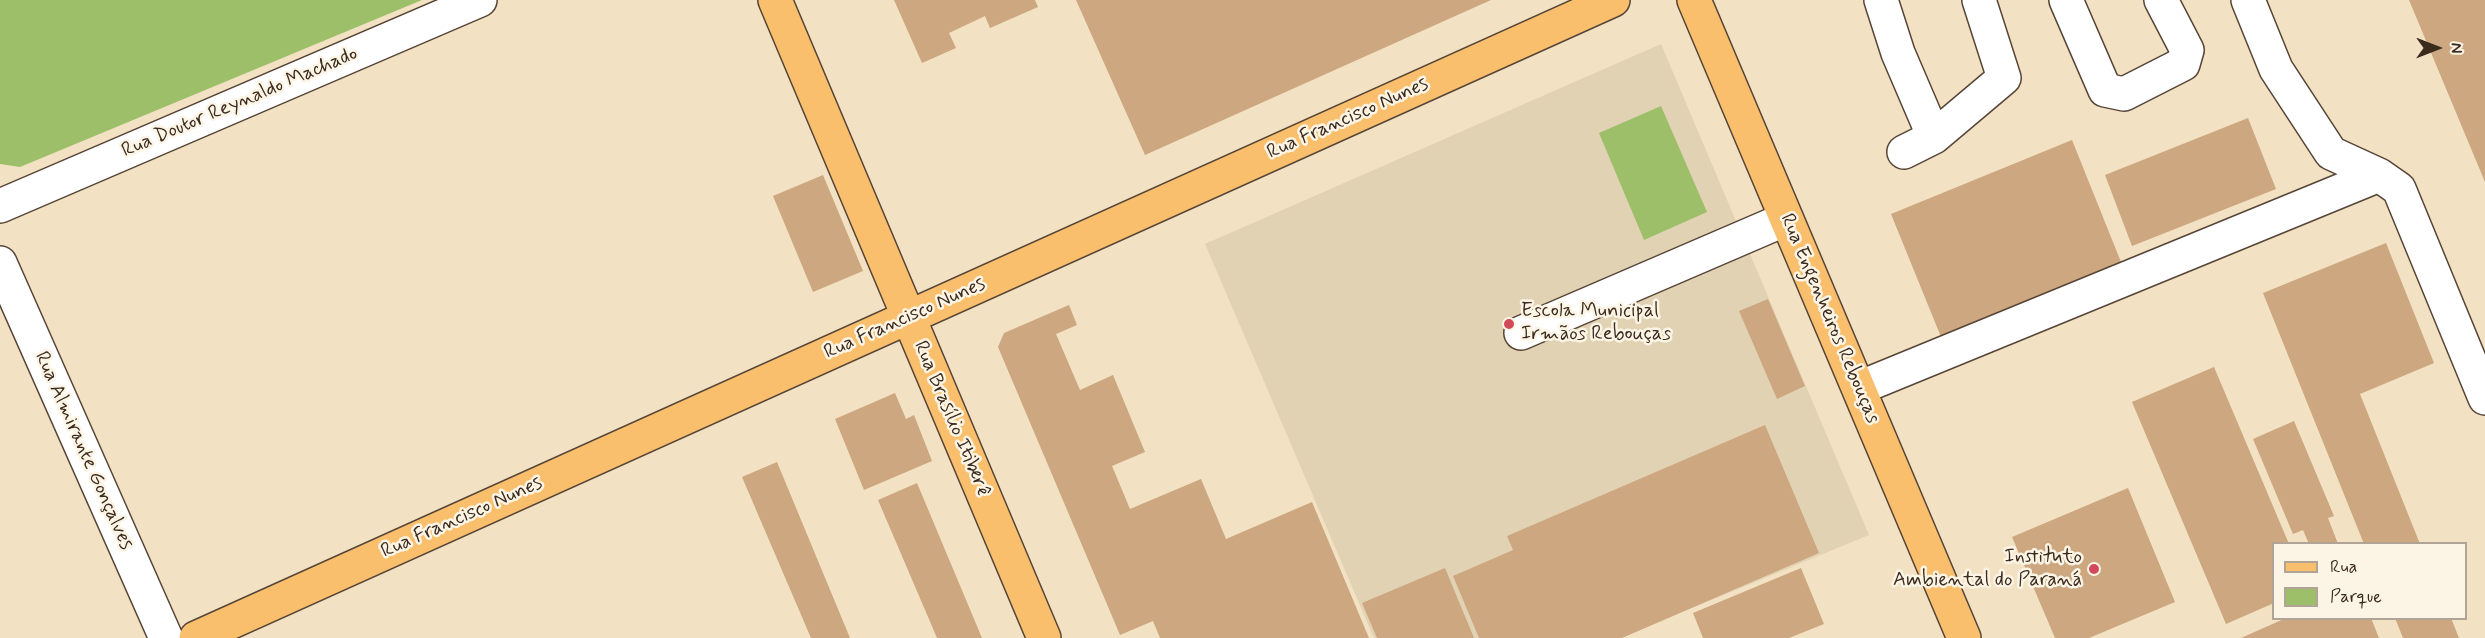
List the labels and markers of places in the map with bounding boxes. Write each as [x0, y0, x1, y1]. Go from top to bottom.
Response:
place label: Escola Municipal Irmãos Rebouças [1521, 300, 1671, 347]
marker: Escola Municipal Irmãos Rebouças [1502, 317, 1516, 331]
place label: Instituto Ambiental do Paraná [1893, 546, 2082, 593]
marker: Instituto Ambiental do Paraná [2087, 562, 2101, 576]

